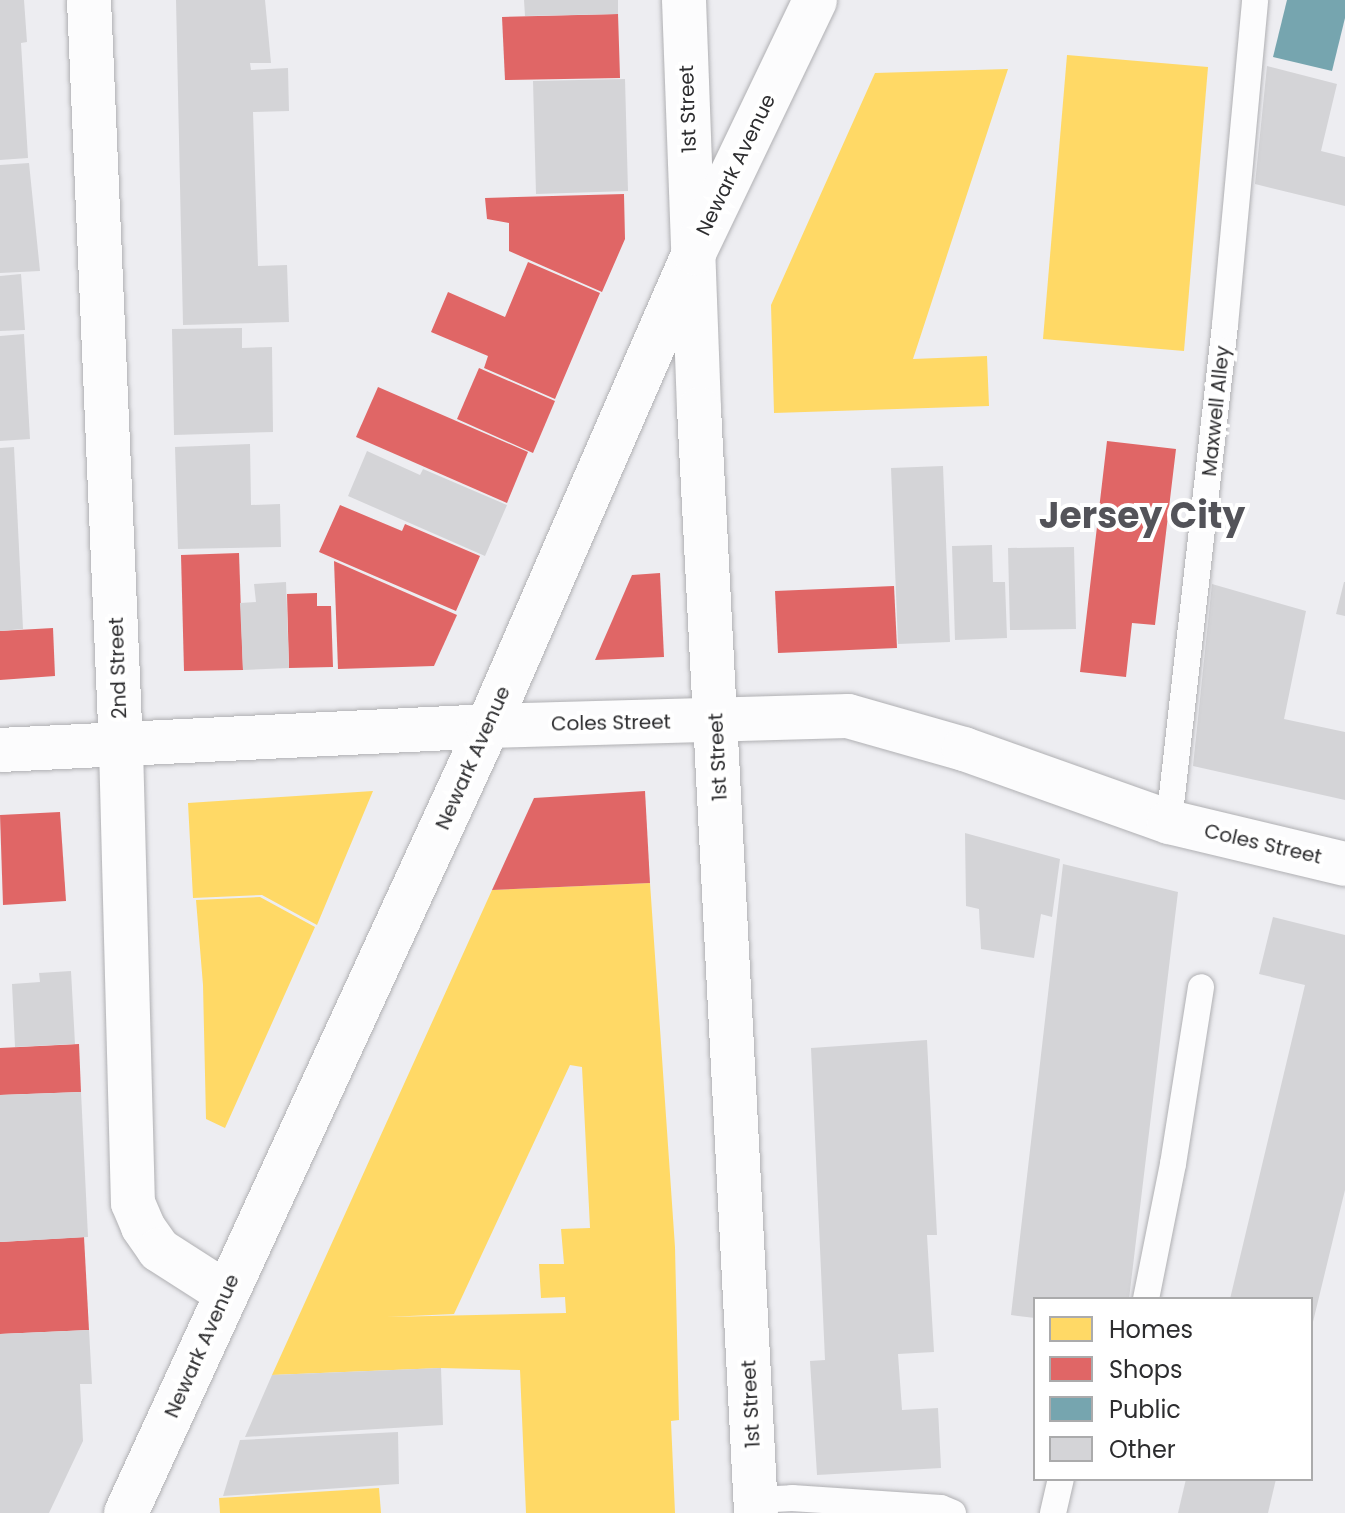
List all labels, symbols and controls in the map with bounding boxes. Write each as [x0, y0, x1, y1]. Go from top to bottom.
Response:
street label: 1st Street [674, 65, 702, 153]
street label: Newark Avenue [691, 90, 781, 240]
street label: Maxwell Alley [1197, 344, 1235, 478]
district label: Jersey City [1039, 494, 1245, 538]
street label: 2nd Street [104, 617, 132, 719]
street label: Newark Avenue [431, 683, 515, 833]
street label: Coles Street [551, 710, 671, 736]
street label: 1st Street [704, 712, 732, 802]
street label: Coles Street [1202, 819, 1324, 869]
street label: Newark Avenue [160, 1271, 244, 1421]
legend [1033, 1297, 1313, 1481]
text: Homes [1109, 1313, 1193, 1346]
text: Shops [1109, 1353, 1183, 1386]
street label: 1st Street [737, 1359, 765, 1449]
text: Public [1109, 1393, 1181, 1426]
text: Other [1109, 1433, 1176, 1466]

